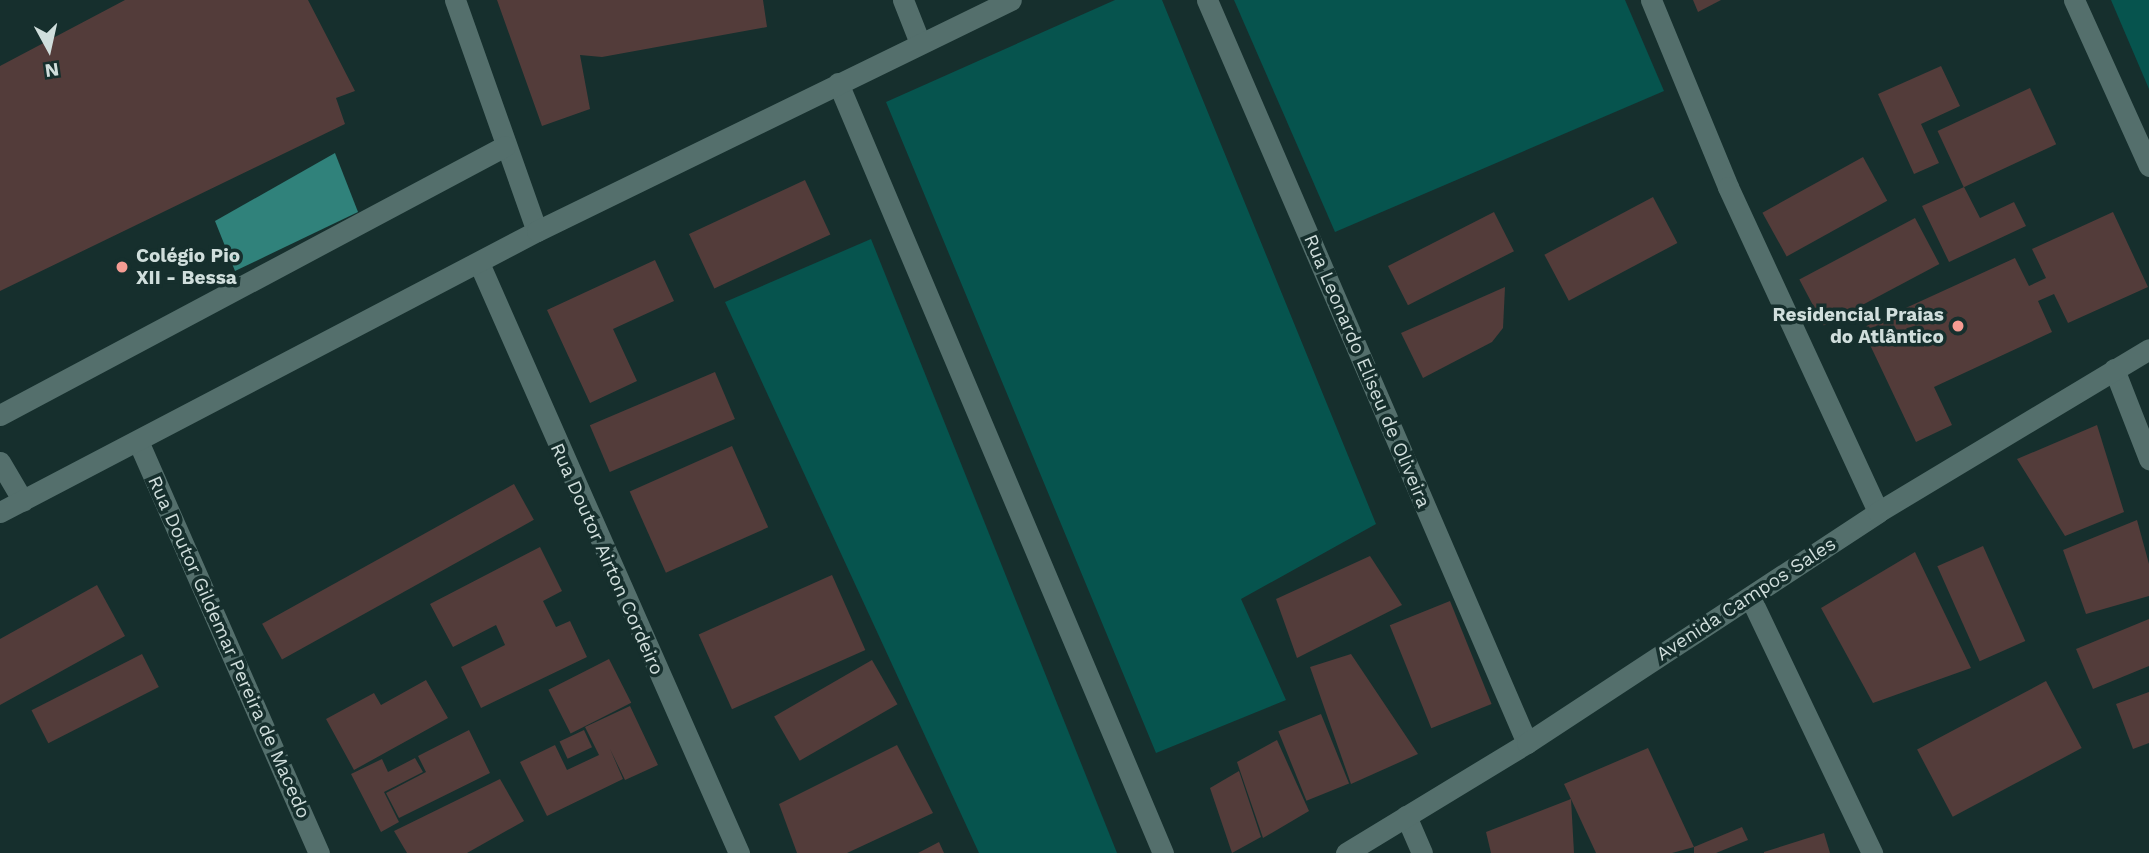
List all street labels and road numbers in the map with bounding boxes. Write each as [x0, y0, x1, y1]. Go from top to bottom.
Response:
street label: Rua Leonardo Eliseu de Oliveira [1299, 231, 1435, 511]
street label: Rua Doutor Airton Cordeiro [545, 439, 669, 679]
street label: Rua Doutor Gildemar Pereira de Macedo [143, 471, 315, 823]
street label: Avenida Campos Sales [1652, 532, 1840, 666]

